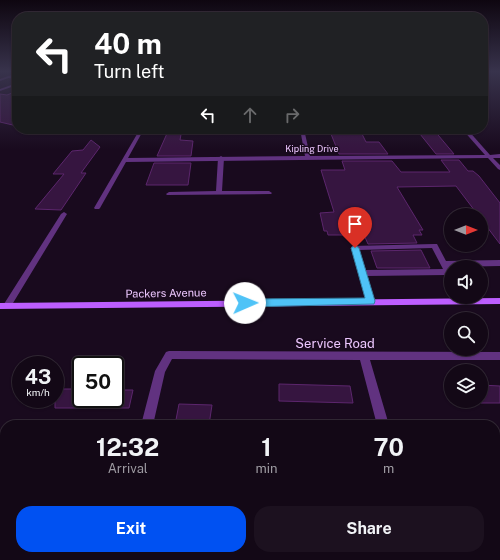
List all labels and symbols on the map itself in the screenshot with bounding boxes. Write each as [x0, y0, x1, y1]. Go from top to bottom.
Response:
street label: Kipling Drive [285, 143, 339, 154]
pin [338, 207, 372, 248]
north arrow [444, 208, 488, 252]
position arrow [224, 282, 266, 324]
street label: Packers Avenue [125, 286, 207, 300]
street label: Service Road [295, 336, 375, 351]
speed limit sign: 50 [72, 356, 124, 408]

